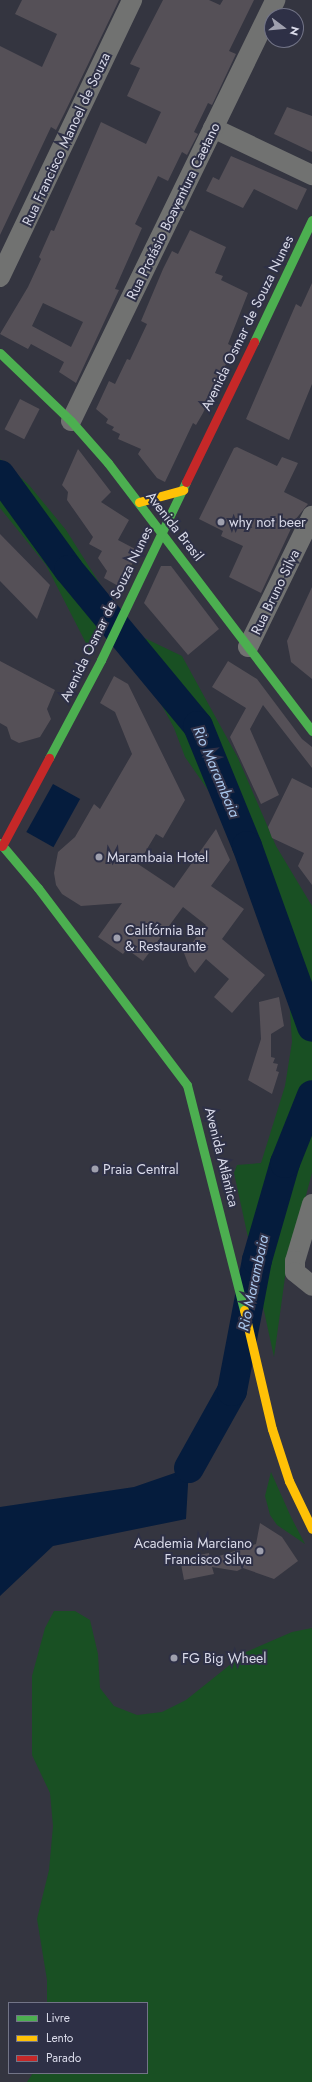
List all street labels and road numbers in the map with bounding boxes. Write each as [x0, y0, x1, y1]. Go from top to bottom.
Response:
street label: Rua Francisco Manoel de Souza [18, 50, 114, 228]
street label: Rua Protásio Boaventura Caetano [123, 120, 223, 302]
street label: Avenida Osmar de Souza Nunes [197, 233, 297, 413]
street label: Avenida Brasil [143, 488, 207, 564]
street label: Avenida Osmar de Souza Nunes [56, 524, 156, 704]
street label: Rua Bruno Silva [247, 547, 303, 637]
street label: Avenida Atlântica [202, 1105, 242, 1209]

